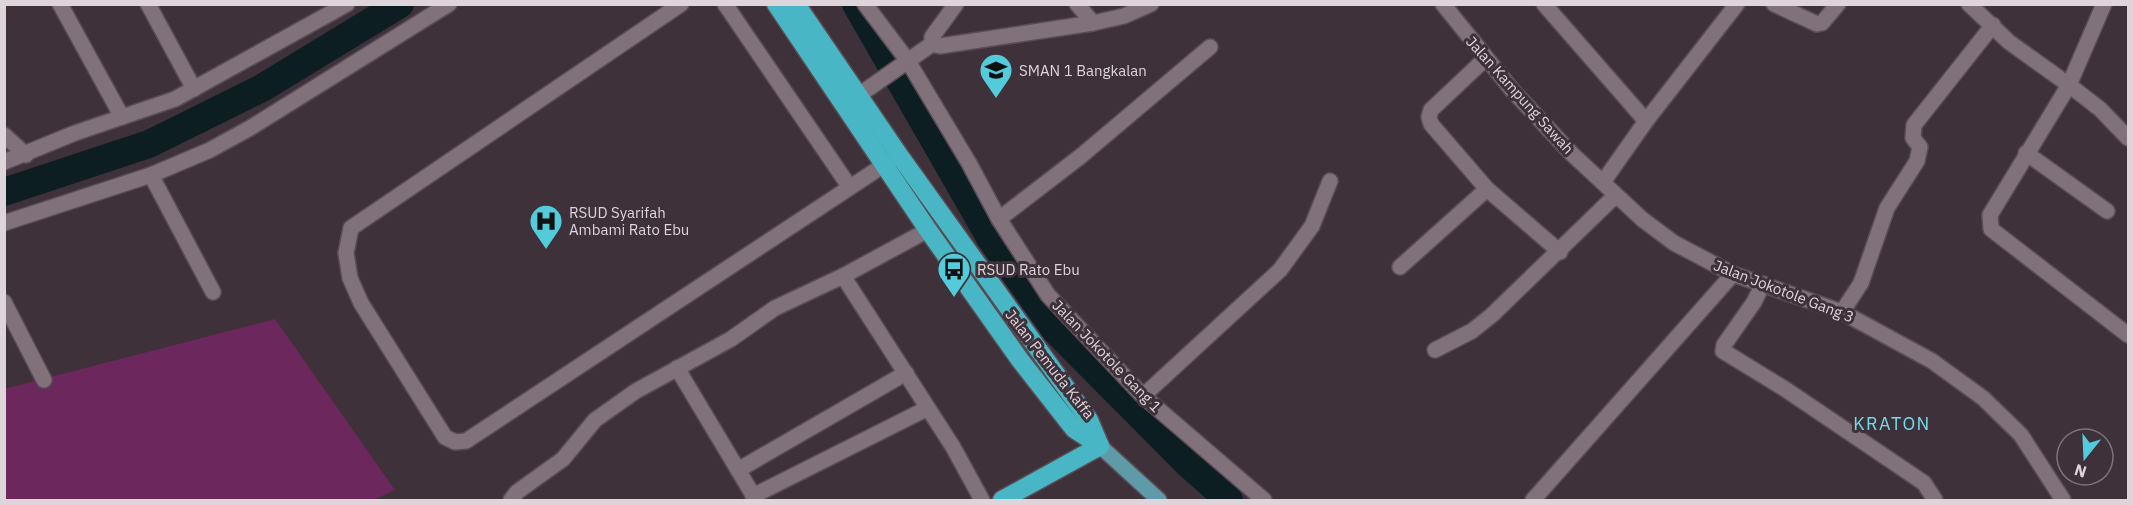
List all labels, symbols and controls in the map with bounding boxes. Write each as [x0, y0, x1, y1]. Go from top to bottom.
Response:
street label: Jalan Kampung Sawah [1462, 32, 1578, 158]
school or university icon: SMAN 1 Bangkalan [978, 52, 1014, 99]
place label: SMAN 1 Bangkalan [1019, 61, 1147, 80]
hospital icon: RSUD Syarifah Ambami Rato Ebu [528, 203, 564, 250]
place label: RSUD Syarifah Ambami Rato Ebu [569, 203, 689, 239]
bus stop icon: RSUD Rato Ebu [936, 251, 972, 298]
street label: Jalan Jokotole Gang 3 [1711, 255, 1857, 327]
place label: RSUD Rato Ebu [977, 260, 1080, 279]
street label: Jalan Jokotole Gang 1 [1048, 296, 1166, 416]
street label: Jalan Pemuda Kaffa [1001, 305, 1099, 423]
district label: KRATON [1853, 412, 1931, 435]
north arrow [2055, 427, 2115, 487]
text: N [2072, 460, 2089, 483]

